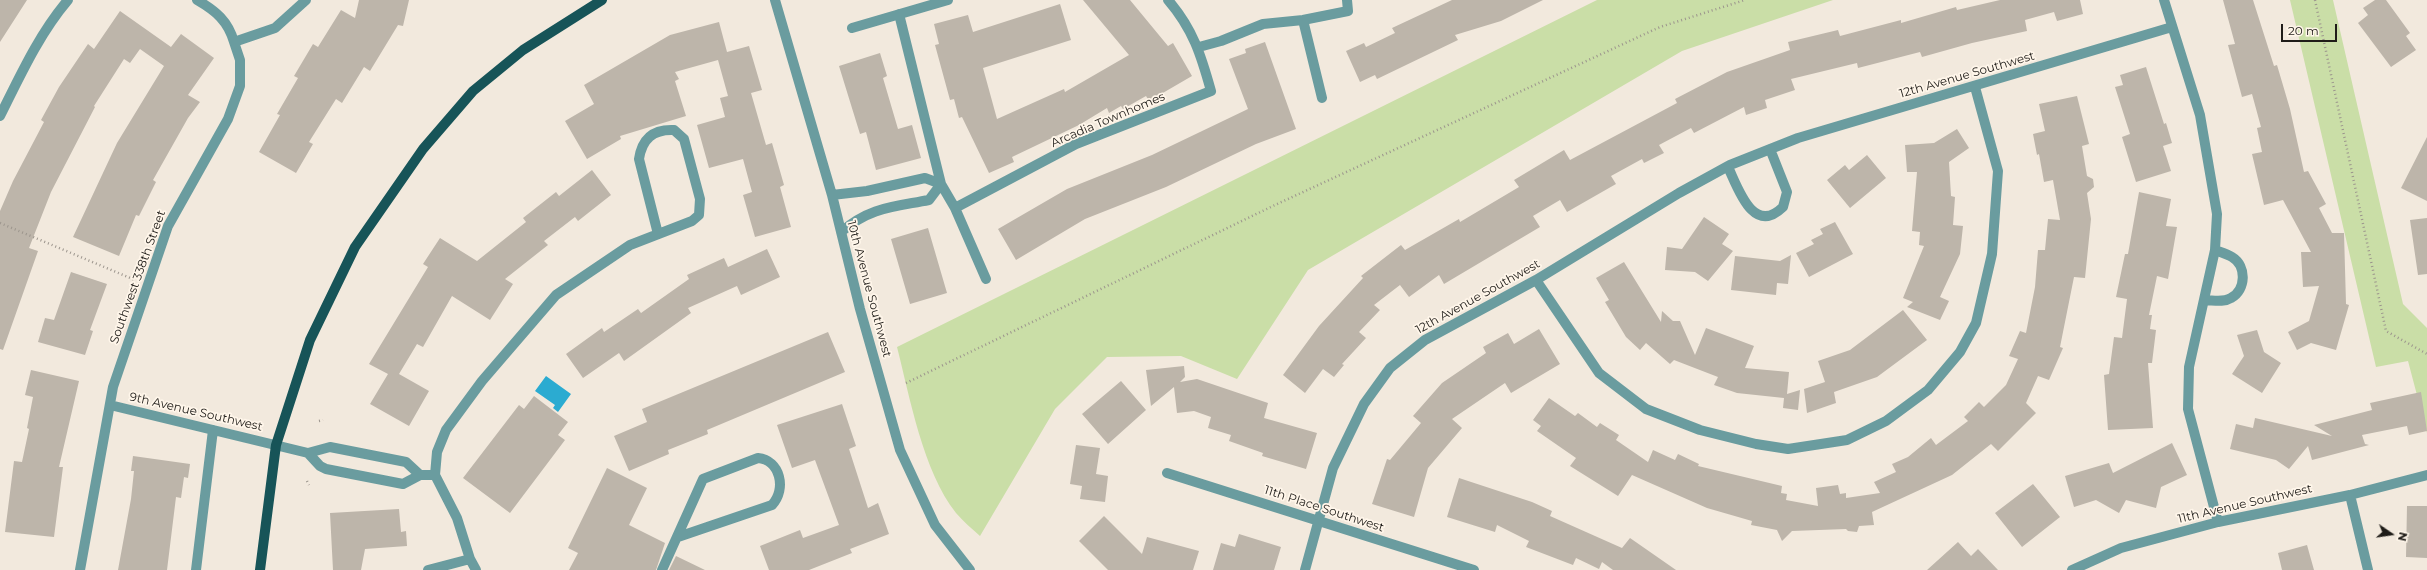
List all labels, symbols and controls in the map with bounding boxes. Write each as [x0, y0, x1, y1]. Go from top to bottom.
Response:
scale bar [2283, 16, 2339, 42]
text: 20 m [2288, 23, 2319, 38]
street label: 12th Avenue Southwest [1898, 49, 2036, 101]
street label: Arcadia Townhomes [1049, 89, 1167, 151]
street label: Southwest 338th Street [107, 208, 169, 346]
street label: 10th Avenue Southwest [844, 219, 894, 359]
street label: 12th Avenue Southwest [1413, 257, 1543, 337]
street label: 9th Avenue Southwest [128, 390, 264, 434]
street label: 11th Avenue Southwest [2176, 482, 2314, 526]
street label: 11th Place Southwest [1262, 483, 1386, 535]
north arrow [2371, 514, 2411, 554]
text: N [2395, 531, 2411, 543]

